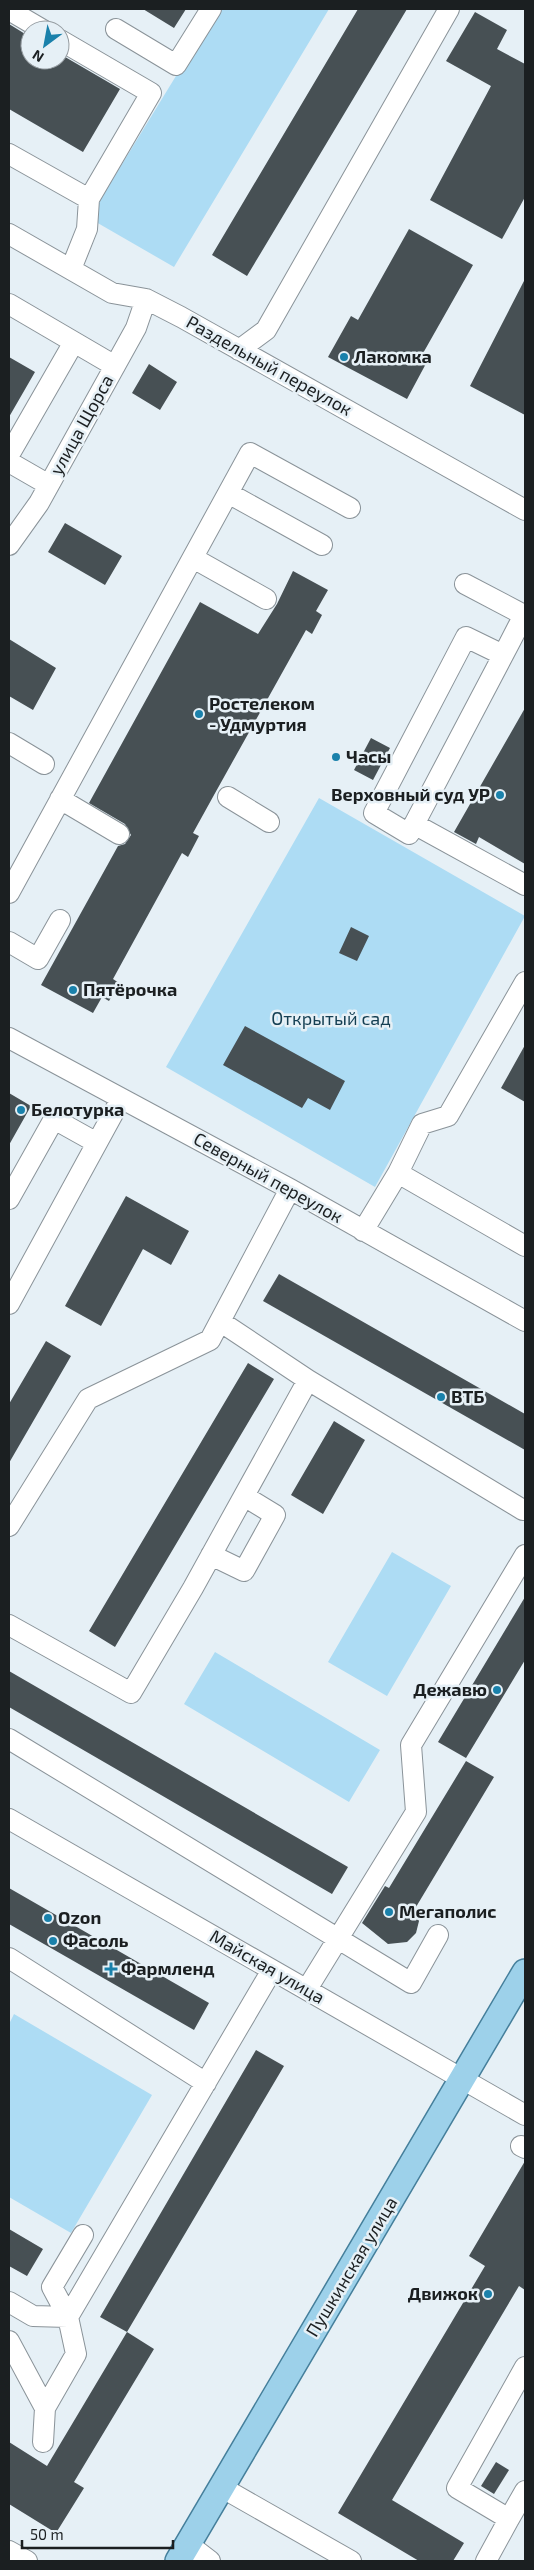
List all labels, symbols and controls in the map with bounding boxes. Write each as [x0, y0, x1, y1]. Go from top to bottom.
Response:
north arrow [20, 20, 70, 70]
text: N [29, 47, 47, 66]
street label: Раздельный переулок [183, 310, 357, 420]
place label: Лакомка [354, 345, 432, 367]
marker: Лакомка [338, 351, 350, 363]
street label: улица Щорса [45, 371, 118, 478]
place label: Ростелеком - Удмуртия [209, 692, 315, 735]
marker: Ростелеком - Удмуртия [193, 708, 205, 720]
place label: Часы [346, 745, 391, 767]
marker: Часы [330, 751, 342, 763]
place label: Верховный суд УР [331, 783, 490, 805]
marker: Верховный суд УР [494, 789, 506, 801]
place label: Пятёрочка [83, 978, 177, 1000]
marker: Пятёрочка [67, 984, 79, 996]
park label: Открытый сад [271, 1007, 391, 1029]
place label: Белотурка [31, 1098, 124, 1120]
marker: Белотурка [15, 1104, 27, 1116]
street label: Северный переулок [190, 1127, 347, 1227]
place label: ВТБ [451, 1385, 485, 1407]
marker: ВТБ [435, 1391, 447, 1403]
place label: Дежавю [413, 1678, 487, 1700]
marker: Дежавю [491, 1684, 503, 1696]
place label: Мегаполис [399, 1900, 497, 1922]
place label: Ozon [58, 1906, 101, 1928]
marker: Мегаполис [383, 1906, 395, 1918]
marker: Ozon [42, 1912, 54, 1924]
street label: Майская улица [206, 1924, 329, 2008]
place label: Фасоль [63, 1929, 129, 1951]
marker: Фасоль [47, 1935, 59, 1947]
place label: Фармленд [121, 1957, 215, 1979]
marker: Фармленд [105, 1963, 117, 1975]
street label: Пушкинская улица [301, 2193, 402, 2340]
place label: Движок [408, 2282, 478, 2304]
marker: Движок [482, 2288, 494, 2300]
scale bar [22, 2518, 174, 2550]
text: 50 m [30, 2525, 64, 2543]

